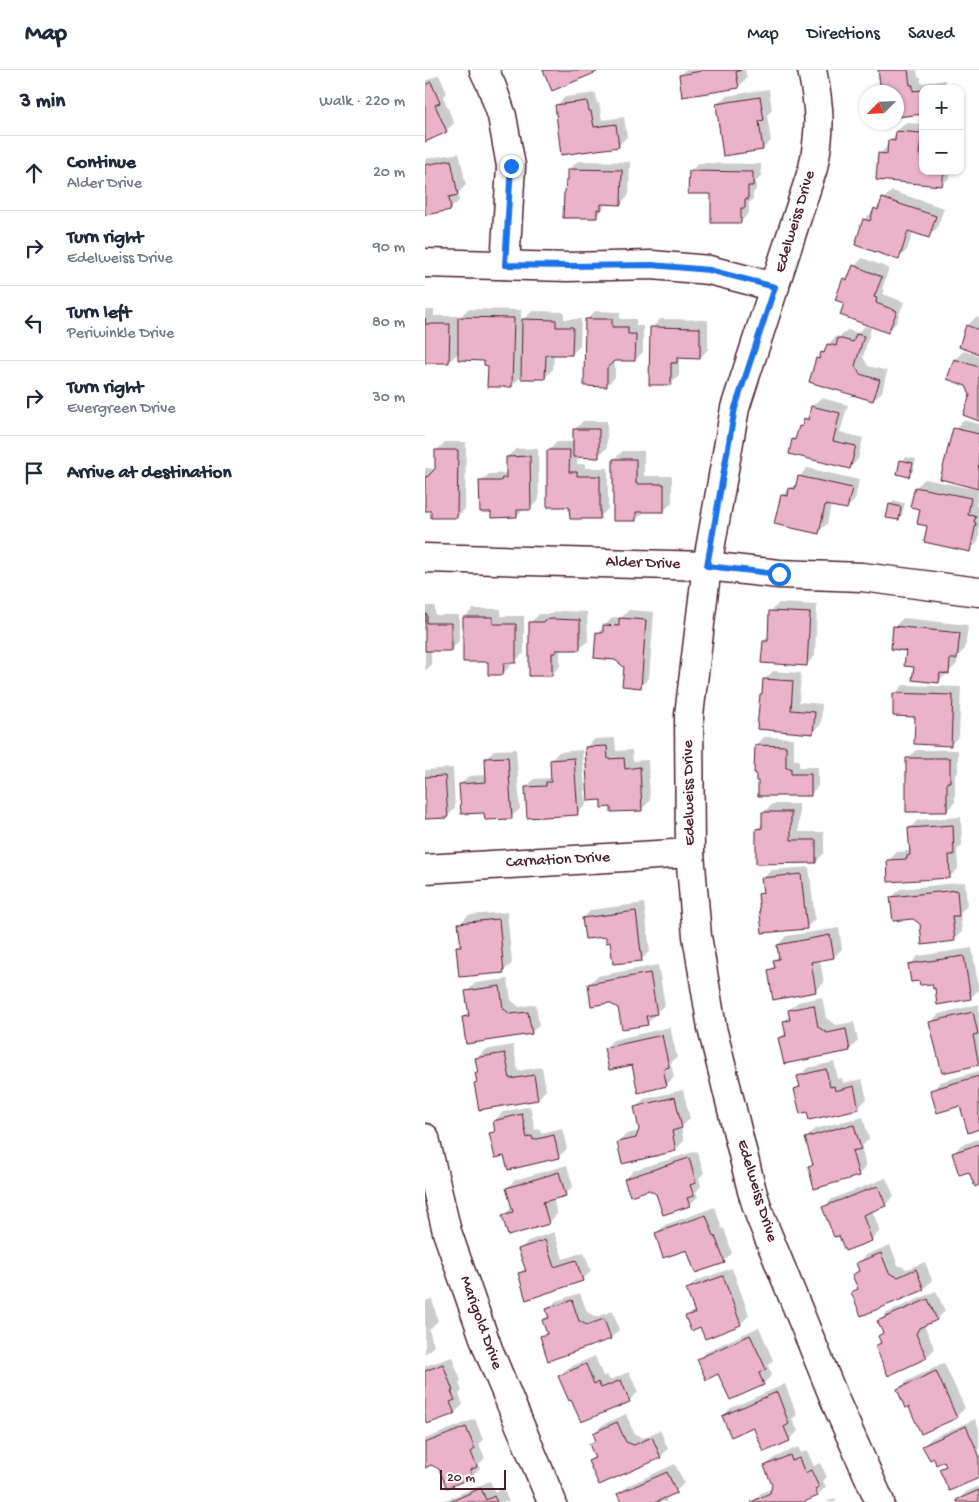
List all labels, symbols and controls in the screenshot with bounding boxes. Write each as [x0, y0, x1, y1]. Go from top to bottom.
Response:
text: Map [25, 20, 67, 49]
text: Map [747, 24, 779, 45]
text: Directions [807, 24, 880, 45]
text: Saved [908, 24, 954, 45]
north arrow [859, 85, 904, 130]
map controls [919, 85, 964, 175]
button: + [919, 85, 964, 130]
text: 3 min [20, 90, 65, 115]
text: Walk · 220 m [319, 93, 405, 112]
button: − [919, 130, 964, 175]
text: Continue [67, 152, 136, 175]
route end [500, 155, 523, 178]
icon: ahead [20, 159, 48, 187]
text: 20 m [373, 164, 405, 183]
street label: Edelweiss Drive [771, 168, 821, 275]
text: Alder Drive [67, 175, 142, 194]
text: Turn right [67, 227, 143, 250]
icon: right [20, 234, 48, 262]
text: 90 m [373, 239, 405, 258]
text: Edelweiss Drive [67, 250, 173, 269]
text: Turn left [67, 302, 131, 325]
icon: left [20, 309, 48, 337]
text: 80 m [372, 314, 405, 333]
text: Periwinkle Drive [67, 325, 174, 344]
text: Turn right [67, 377, 143, 400]
icon: right [20, 384, 48, 412]
text: 30 m [372, 389, 405, 408]
text: Evergreen Drive [67, 400, 176, 419]
icon: arrive [20, 459, 48, 487]
text: Arrive at destination [67, 462, 231, 485]
street label: Alder Drive [605, 553, 682, 575]
route start [768, 563, 791, 586]
street label: Edelweiss Drive [680, 739, 700, 846]
street label: Carnation Drive [505, 849, 611, 873]
street label: Edelweiss Drive [731, 1138, 781, 1245]
street label: Marigold Drive [454, 1274, 506, 1373]
scale bar [440, 1467, 506, 1490]
text: 20 m [447, 1470, 475, 1487]

